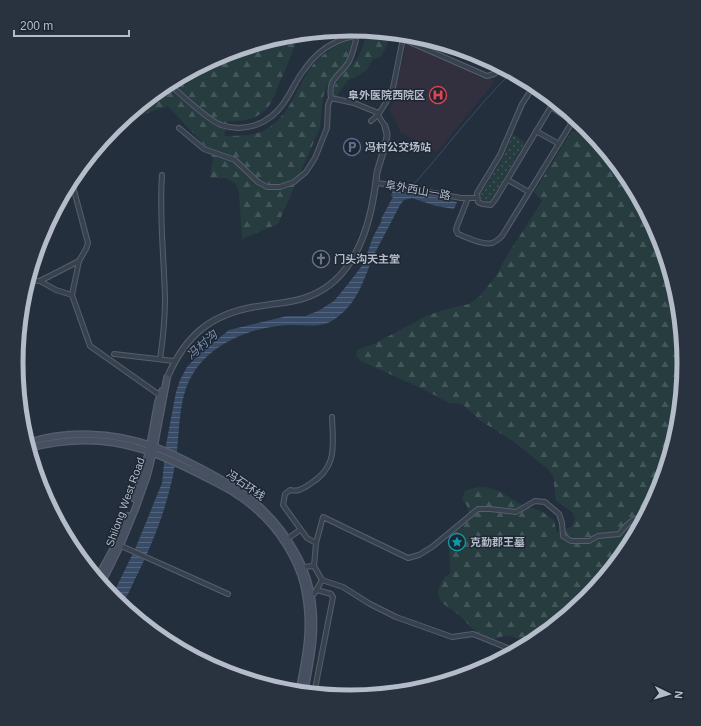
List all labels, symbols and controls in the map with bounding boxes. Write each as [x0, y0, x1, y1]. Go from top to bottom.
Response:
scale bar [14, 12, 129, 38]
text: 200 m [20, 19, 53, 33]
hospital icon: 阜外医院西院区 [428, 85, 448, 105]
place label: 阜外医院西院区 [348, 89, 425, 101]
parking icon: 冯村公交场站 [342, 137, 362, 157]
place label: 冯村公交场站 [365, 141, 431, 153]
street label: 阜外西山一路 [384, 178, 452, 202]
church icon: 门头沟天主堂 [311, 249, 331, 269]
place label: 门头沟天主堂 [334, 253, 400, 265]
water label: 冯村沟 [184, 326, 222, 362]
street label: Shilong West Road [103, 456, 147, 548]
street label: 冯石环线 [225, 467, 267, 503]
place icon: 克勤郡王墓 [447, 532, 467, 552]
place label: 克勤郡王墓 [470, 536, 525, 548]
north arrow [649, 674, 689, 714]
text: N [673, 690, 685, 699]

